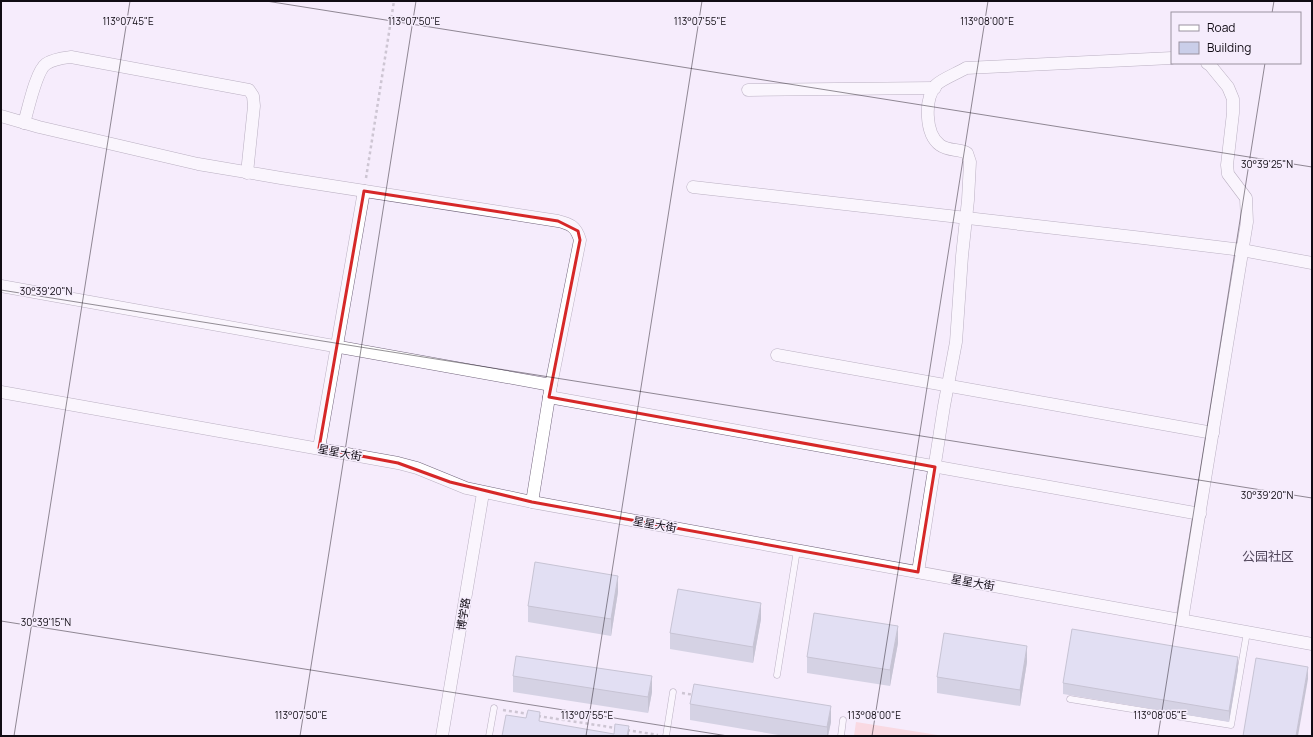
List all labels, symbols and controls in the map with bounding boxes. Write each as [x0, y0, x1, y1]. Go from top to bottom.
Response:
legend [1171, 12, 1301, 64]
text: 113°07'45"E [102, 14, 154, 28]
text: 113°07'50"E [388, 14, 441, 28]
text: 113°07'55"E [674, 14, 726, 28]
text: 113°08'00"E [960, 14, 1014, 28]
text: Road [1207, 19, 1235, 36]
text: Building [1207, 39, 1251, 56]
text: 30°39'25"N [1241, 157, 1293, 171]
text: 30°39'20"N [20, 284, 72, 298]
street label: 星星大街 [317, 440, 363, 464]
text: 30°39'20"N [1241, 488, 1293, 502]
street label: 星星大街 [632, 513, 678, 535]
district label: 公园社区 [1242, 547, 1294, 565]
street label: 星星大街 [950, 571, 996, 593]
street label: 博学路 [453, 597, 473, 631]
text: 30°39'15"N [21, 615, 71, 629]
text: 113°07'50"E [275, 708, 328, 722]
text: 113°07'55"E [561, 708, 613, 722]
text: 113°08'00"E [847, 708, 901, 722]
text: 113°08'05"E [1133, 708, 1187, 722]

